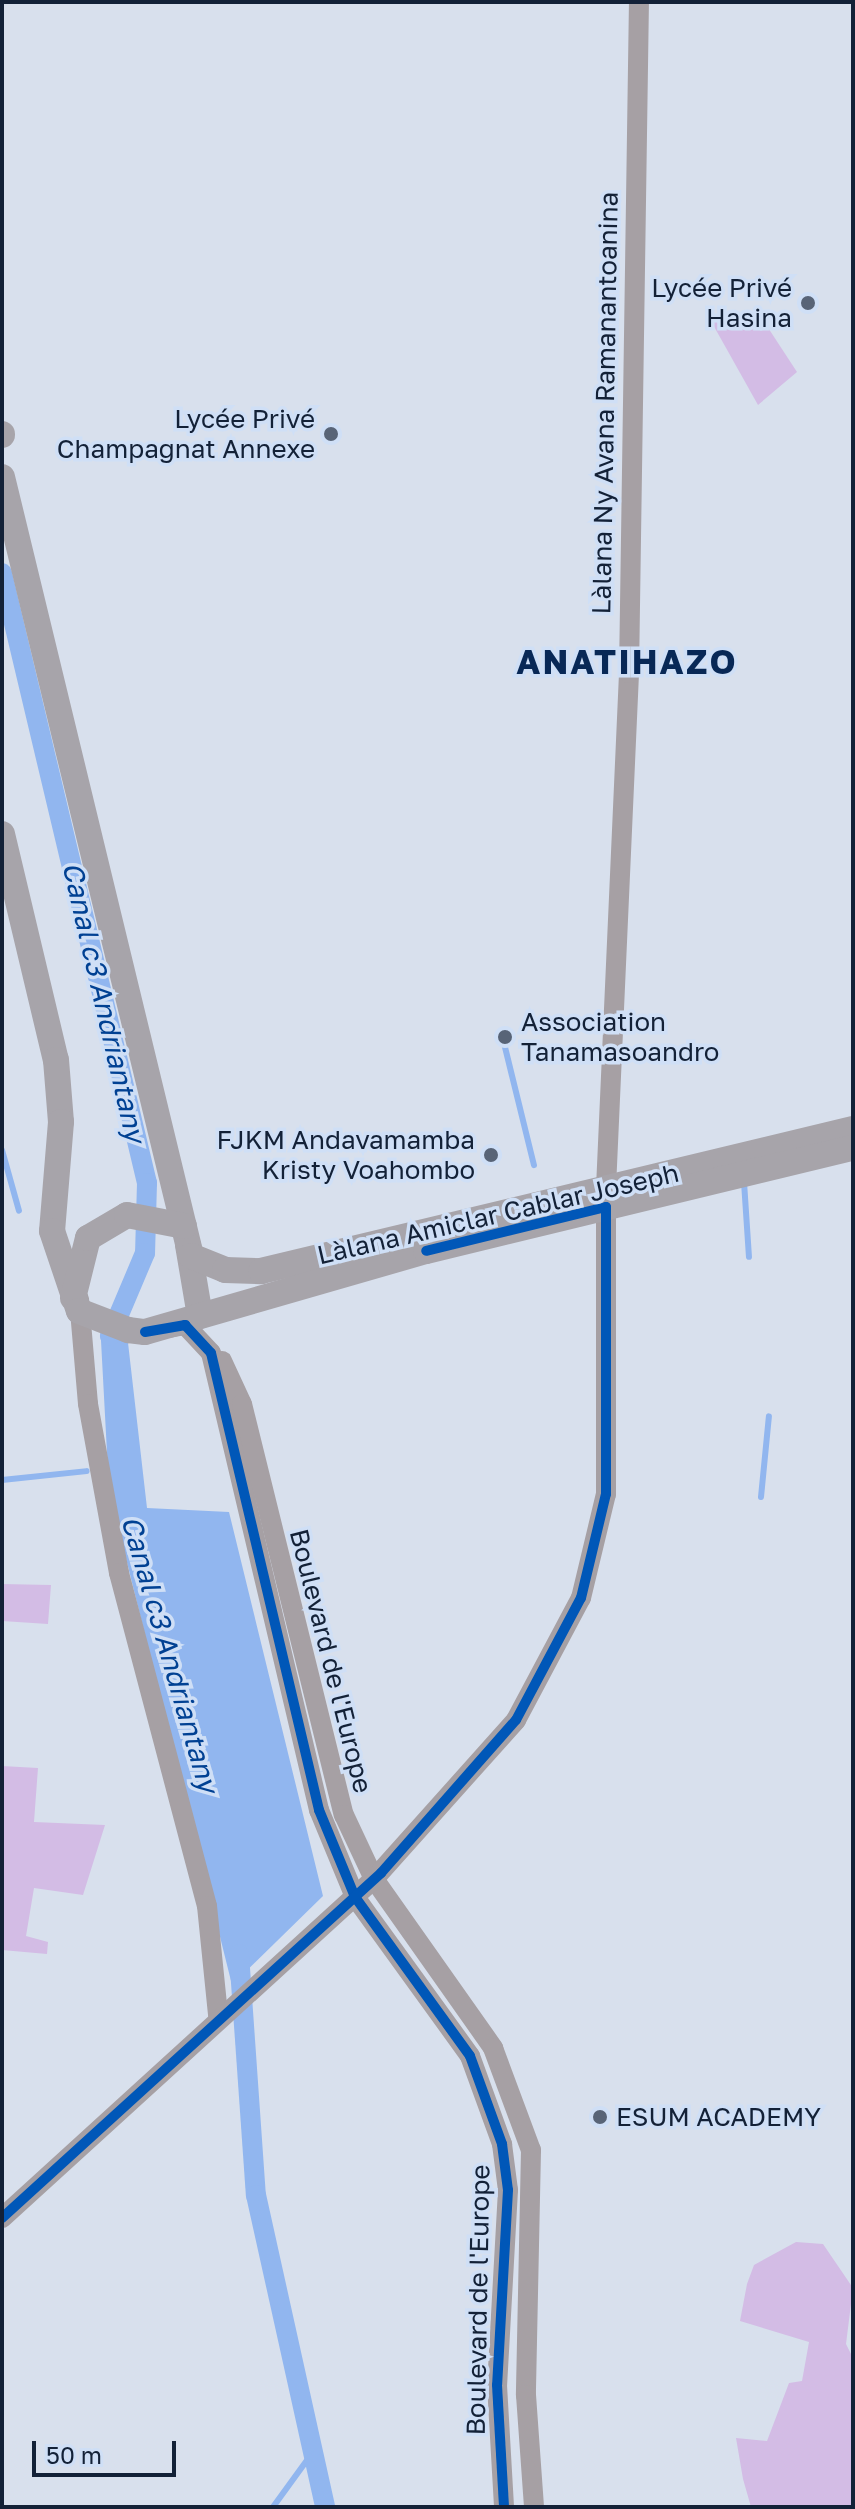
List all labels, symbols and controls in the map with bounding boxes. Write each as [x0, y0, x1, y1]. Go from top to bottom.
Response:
street label: Làlana Ny Avana Ramanantoanina [586, 191, 624, 615]
place label: Lycée Privé Hasina [651, 272, 792, 334]
marker: Lycée Privé Hasina [799, 294, 817, 312]
place label: Lycée Privé Champagnat Annexe [57, 403, 315, 464]
marker: Lycée Privé Champagnat Annexe [322, 425, 340, 443]
district label: ANATIHAZO [516, 642, 738, 682]
water label: Canal c3 Andriantany [55, 859, 153, 1145]
place label: Association Tanamasoandro [521, 1006, 719, 1068]
marker: Association Tanamasoandro [496, 1028, 514, 1046]
place label: FJKM Andavamamba Kristy Voahombo [216, 1124, 475, 1186]
marker: FJKM Andavamamba Kristy Voahombo [482, 1146, 500, 1164]
street label: Làlana Amiclar Cablar Joseph [314, 1157, 682, 1271]
water label: Canal c3 Andriantany [114, 1512, 226, 1796]
street label: Boulevard de l'Europe [283, 1526, 379, 1796]
place label: ESUM ACADEMY [616, 2101, 821, 2133]
marker: ESUM ACADEMY [591, 2108, 609, 2126]
street label: Boulevard de l'Europe [460, 2164, 496, 2436]
scale bar [36, 2425, 180, 2475]
text: 50 m [46, 2440, 102, 2469]

